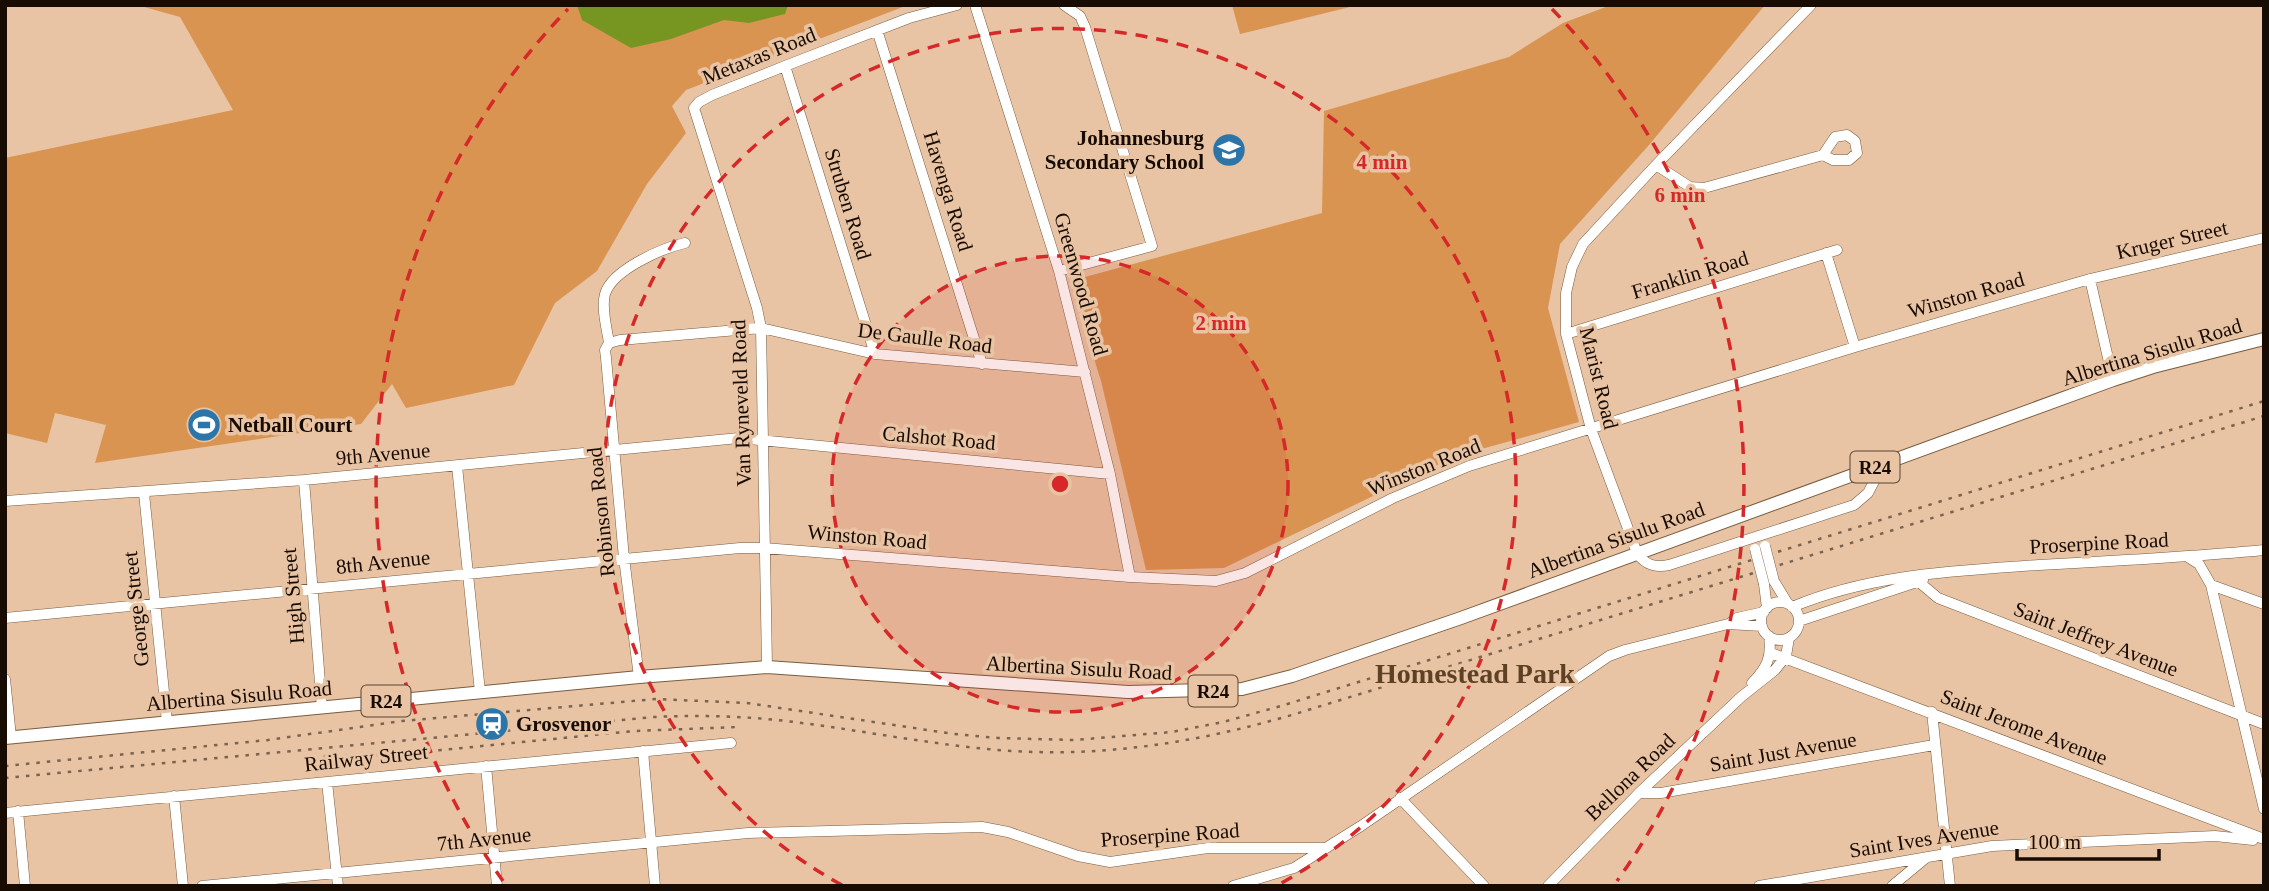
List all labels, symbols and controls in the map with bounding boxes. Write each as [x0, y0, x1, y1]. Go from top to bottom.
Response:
street label: Metaxas Road [699, 22, 820, 90]
place label: Johannesburg Secondary School [1045, 126, 1204, 174]
street label: Havenga Road [918, 128, 978, 254]
school or university icon: Johannesburg Secondary School [1210, 131, 1248, 169]
street label: Struben Road [820, 146, 876, 263]
text: 4 min [1357, 150, 1408, 174]
text: 6 min [1655, 183, 1706, 207]
street label: Greenwood Road [1049, 210, 1113, 359]
street label: Kruger Street [2114, 215, 2230, 264]
street label: Franklin Road [1629, 246, 1752, 304]
street label: Winston Road [1905, 267, 2027, 323]
text: 2 min [1196, 311, 1247, 335]
street label: Albertina Sisulu Road [2059, 313, 2245, 391]
street label: De Gaulle Road [856, 318, 994, 358]
street label: Van Ryneveld Road [726, 319, 756, 487]
street label: Marist Road [1575, 324, 1623, 432]
sports icon: Netball Court [185, 406, 223, 444]
place label: Netball Court [228, 413, 352, 437]
street label: Calshot Road [881, 421, 997, 455]
street label: Winston Road [1364, 433, 1485, 501]
street label: 9th Avenue [335, 438, 431, 470]
street label: Robinson Road [582, 446, 620, 578]
road number: R24 [1850, 452, 1899, 482]
centre of rings [1048, 472, 1072, 496]
street label: Albertina Sisulu Road [1524, 497, 1708, 583]
street label: Winston Road [806, 520, 928, 554]
street label: Proserpine Road [2029, 527, 2170, 559]
street label: 8th Avenue [335, 545, 431, 579]
street label: High Street [277, 547, 309, 645]
street label: George Street [118, 550, 154, 668]
street label: Saint Jeffrey Avenue [2010, 597, 2182, 681]
street label: Albertina Sisulu Road [985, 651, 1173, 685]
district label: Homestead Park [1375, 658, 1575, 689]
street label: Albertina Sisulu Road [145, 676, 334, 716]
road number: R24 [1188, 676, 1238, 706]
street label: Saint Jerome Avenue [1937, 684, 2111, 770]
road number: R24 [362, 686, 410, 716]
station icon: Grosvenor [473, 705, 511, 743]
place label: Grosvenor [516, 712, 611, 736]
street label: Saint Just Avenue [1708, 727, 1858, 777]
street label: Bellona Road [1580, 728, 1680, 826]
street label: Railway Street [303, 740, 429, 776]
street label: Saint Ives Avenue [1847, 815, 2001, 863]
street label: Proserpine Road [1100, 818, 1241, 852]
scale bar [2017, 818, 2159, 862]
street label: 7th Avenue [436, 822, 532, 856]
text: 100 m [2028, 830, 2081, 854]

